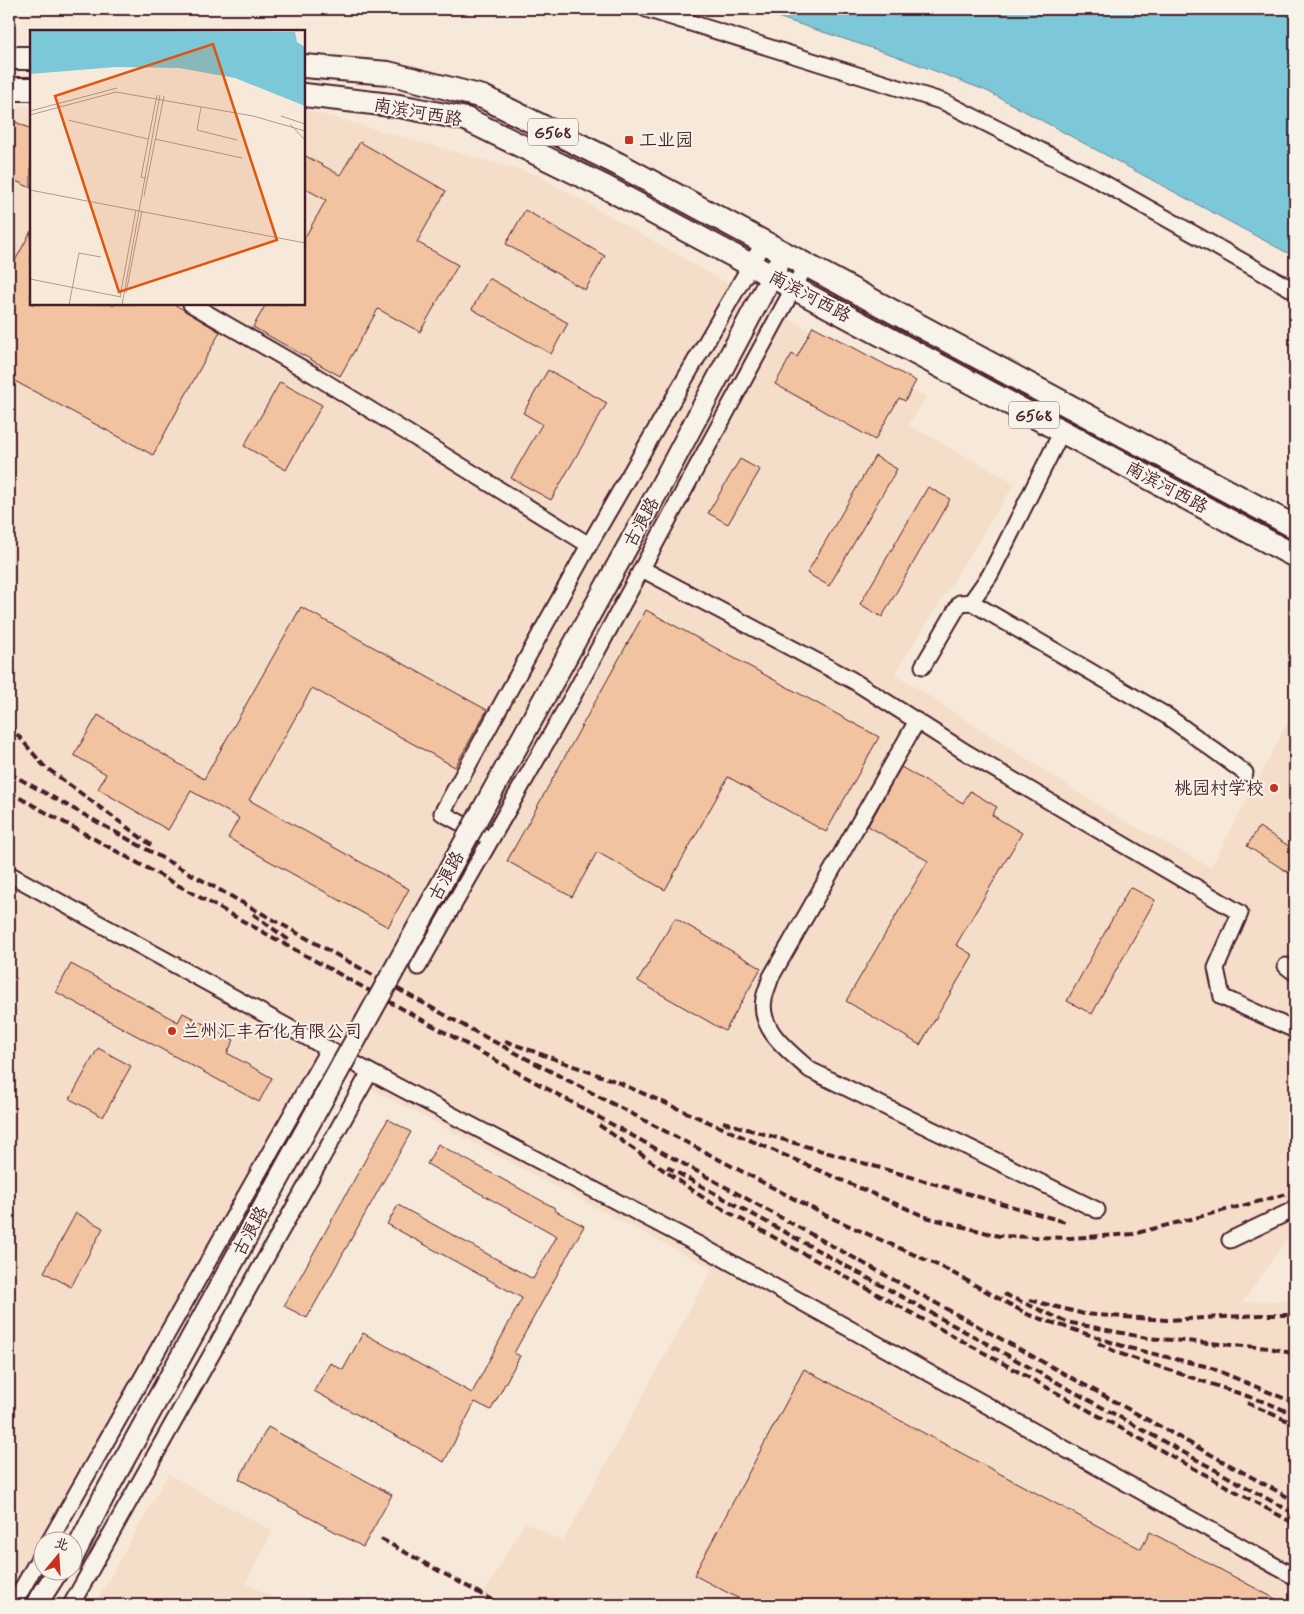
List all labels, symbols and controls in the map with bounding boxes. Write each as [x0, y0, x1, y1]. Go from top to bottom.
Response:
inset map [30, 30, 305, 305]
street label: 南滨河西路 [371, 93, 464, 133]
road number: G568 [528, 118, 578, 146]
place label: 工业园 [639, 129, 693, 153]
marker: 工业园 [623, 134, 635, 146]
street label: 南滨河西路 [764, 265, 855, 329]
road number: G568 [1009, 402, 1059, 428]
street label: 南滨河西路 [1121, 456, 1212, 520]
street label: 古浪路 [618, 493, 665, 552]
place label: 桃园村学校 [1174, 777, 1264, 801]
marker: 桃园村学校 [1268, 782, 1280, 794]
street label: 古浪路 [423, 847, 470, 906]
place label: 兰州汇丰石化有限公司 [182, 1020, 362, 1044]
marker: 兰州汇丰石化有限公司 [166, 1025, 178, 1037]
street label: 古浪路 [227, 1202, 274, 1261]
north arrow [32, 1532, 82, 1582]
text: 北 [52, 1534, 71, 1555]

